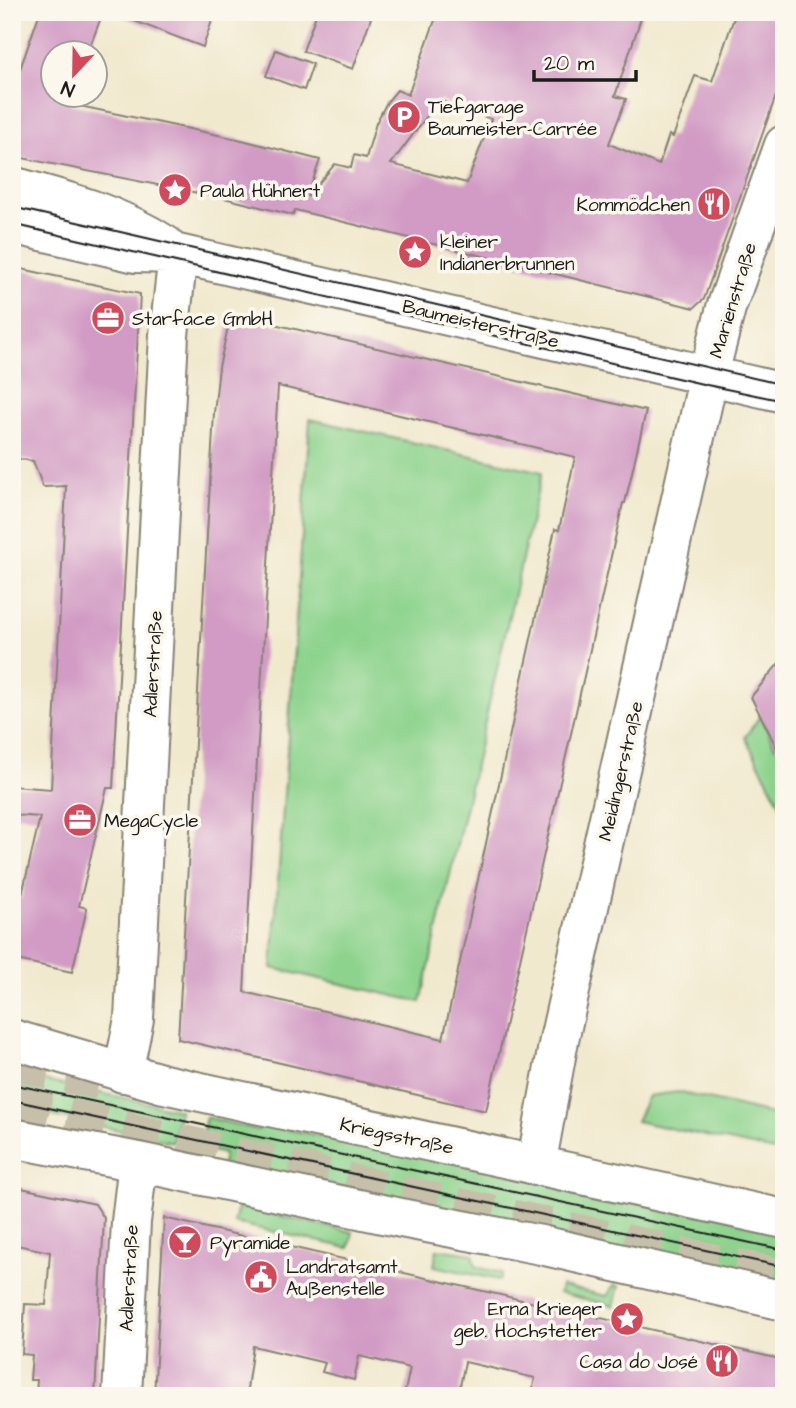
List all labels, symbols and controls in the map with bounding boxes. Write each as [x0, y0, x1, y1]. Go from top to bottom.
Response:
north arrow [38, 38, 108, 108]
scale bar [534, 38, 635, 82]
text: 20 m [544, 49, 595, 78]
text: N [58, 74, 79, 103]
place label: Tiefgarage Baumeister-Carrée [428, 94, 597, 143]
parking icon: Tiefgarage Baumeister-Carrée [385, 98, 423, 136]
place icon: Paula Hühnert [156, 171, 194, 209]
place label: Paula Hühnert [200, 178, 321, 205]
restaurant icon: Kommödchen [695, 185, 733, 223]
place label: Kommödchen [577, 192, 690, 219]
place label: kleiner Indianerbrunnen [440, 229, 575, 278]
place icon: kleiner Indianerbrunnen [396, 233, 434, 271]
street label: Marienstraße [703, 239, 764, 362]
street label: Baumeisterstraße [400, 293, 562, 356]
office icon: Starface GmbH [89, 299, 127, 337]
place label: Starface GmbH [132, 306, 273, 333]
street label: Adlerstraße [137, 610, 170, 718]
street label: Meidingerstraße [592, 699, 652, 844]
office icon: MegaCycle [61, 801, 99, 839]
place label: MegaCycle [104, 808, 199, 836]
street label: Kriegsstraße [337, 1111, 456, 1163]
bar icon: Pyramide [166, 1223, 204, 1261]
street label: Adlerstraße [113, 1224, 146, 1332]
place label: Pyramide [210, 1230, 290, 1258]
place label: Landratsamt Außenstelle [286, 1254, 398, 1303]
public building icon: Landratsamt Außenstelle [242, 1258, 280, 1296]
place label: Erna Krieger geb. Hochstetter [454, 1296, 603, 1346]
place icon: Erna Krieger geb. Hochstetter [608, 1300, 646, 1338]
restaurant icon: Casa do José [703, 1342, 741, 1380]
place label: Casa do José [579, 1349, 698, 1376]

